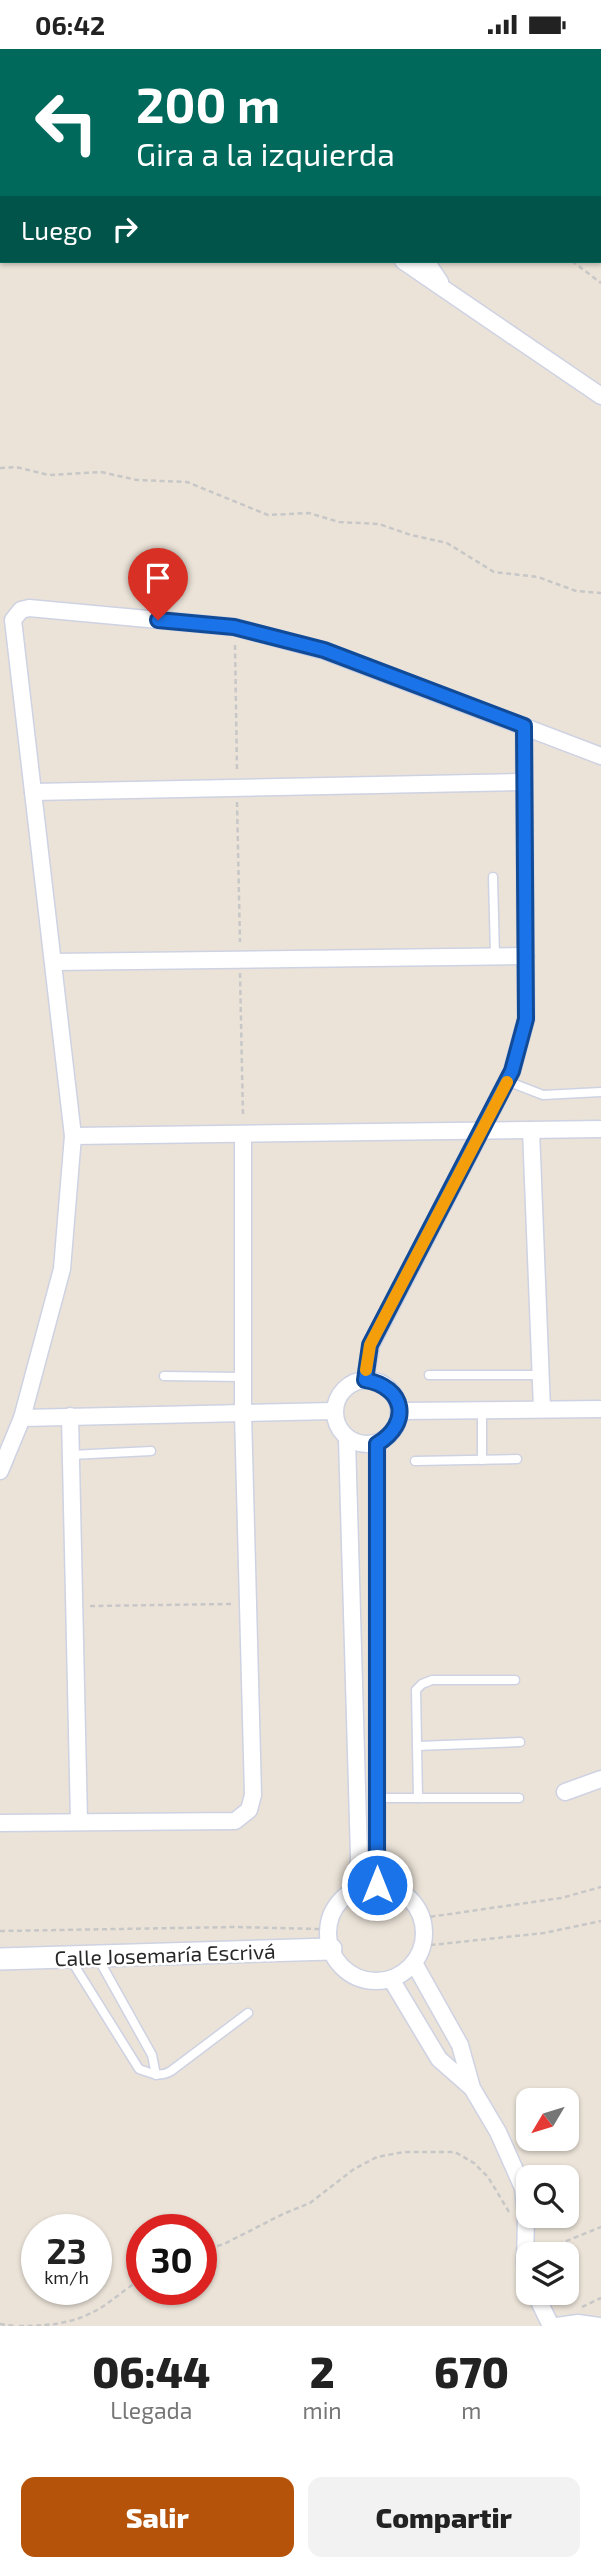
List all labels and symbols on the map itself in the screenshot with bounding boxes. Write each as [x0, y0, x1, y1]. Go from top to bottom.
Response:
pin [128, 548, 188, 620]
position arrow [340, 1848, 414, 1922]
street label: Calle Josemaría Escrivá [54, 1938, 276, 1970]
north arrow [516, 2088, 579, 2151]
speed limit sign: 30 [126, 2214, 217, 2305]

